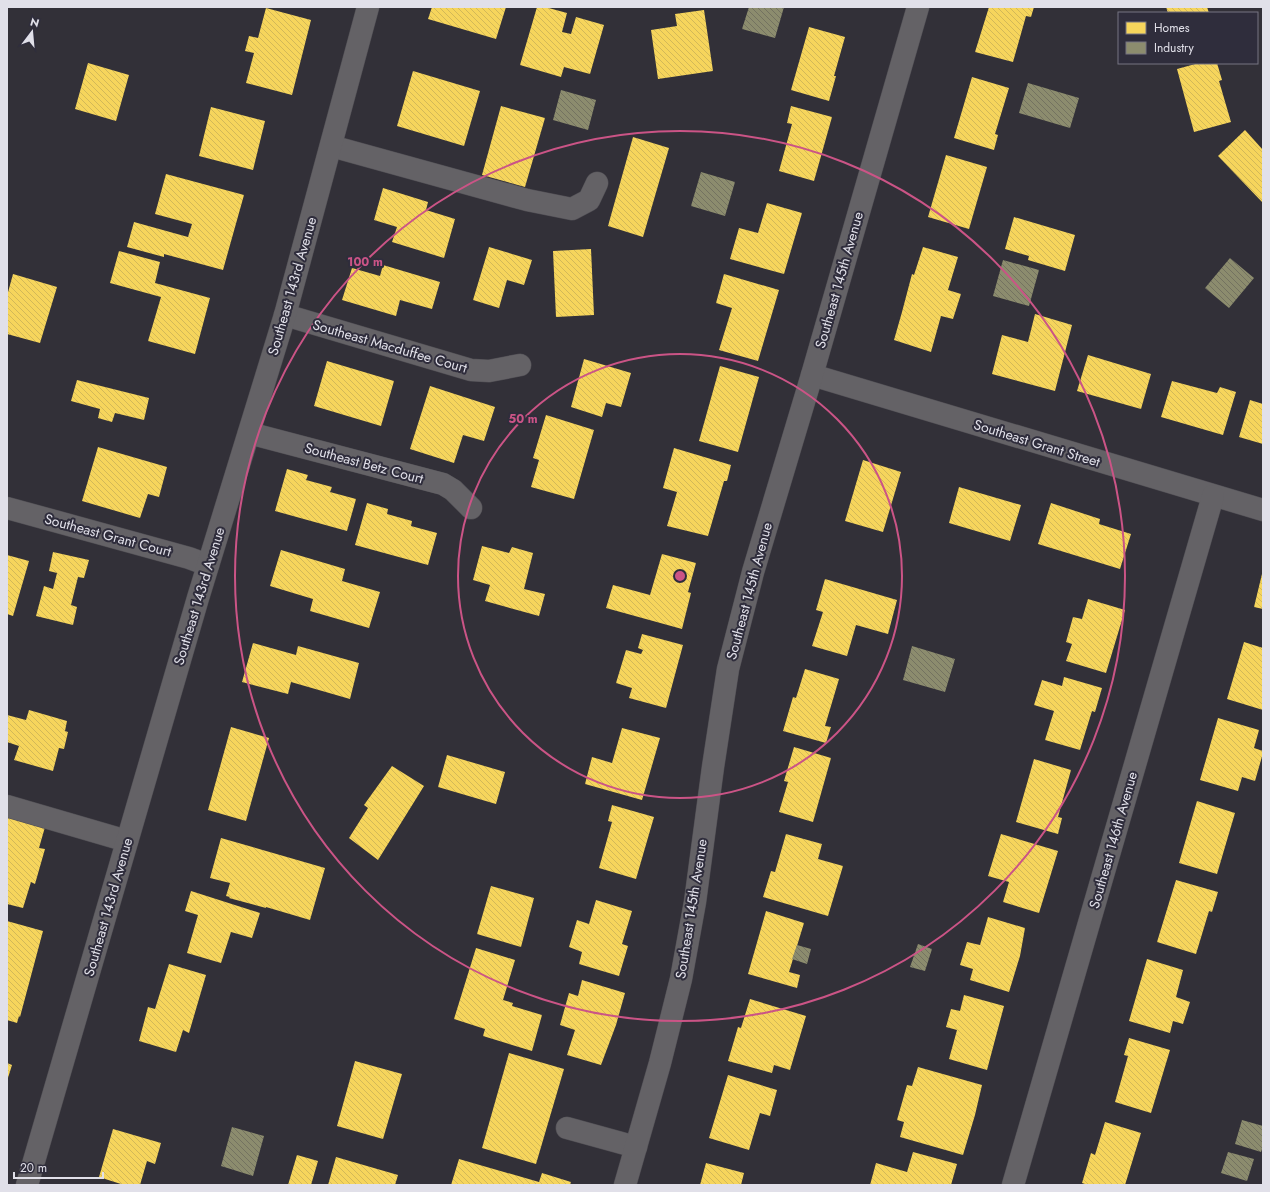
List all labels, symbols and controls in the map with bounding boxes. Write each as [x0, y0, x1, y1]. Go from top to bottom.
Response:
north arrow [12, 12, 52, 52]
legend [1118, 12, 1258, 64]
text: N [28, 13, 41, 31]
text: Homes [1154, 19, 1190, 37]
text: Industry [1154, 39, 1195, 57]
street label: Southeast 145th Avenue [810, 209, 868, 351]
street label: Southeast 143rd Avenue [263, 214, 321, 358]
text: 100 m [347, 253, 383, 271]
street label: Southeast Macduffee Court [310, 314, 470, 378]
text: 50 m [508, 410, 538, 428]
street label: Southeast Grant Street [971, 414, 1103, 472]
street label: Southeast Betz Court [302, 438, 426, 489]
street label: Southeast Grant Court [42, 508, 174, 562]
street label: Southeast 145th Avenue [721, 520, 777, 662]
street label: Southeast 143rd Avenue [168, 525, 230, 667]
centre of rings [673, 569, 687, 583]
street label: Southeast 146th Avenue [1084, 769, 1142, 911]
street label: Southeast 143rd Avenue [79, 835, 137, 979]
street label: Southeast 145th Avenue [670, 838, 712, 980]
scale bar [14, 1154, 103, 1180]
text: 20 m [20, 1159, 47, 1177]

